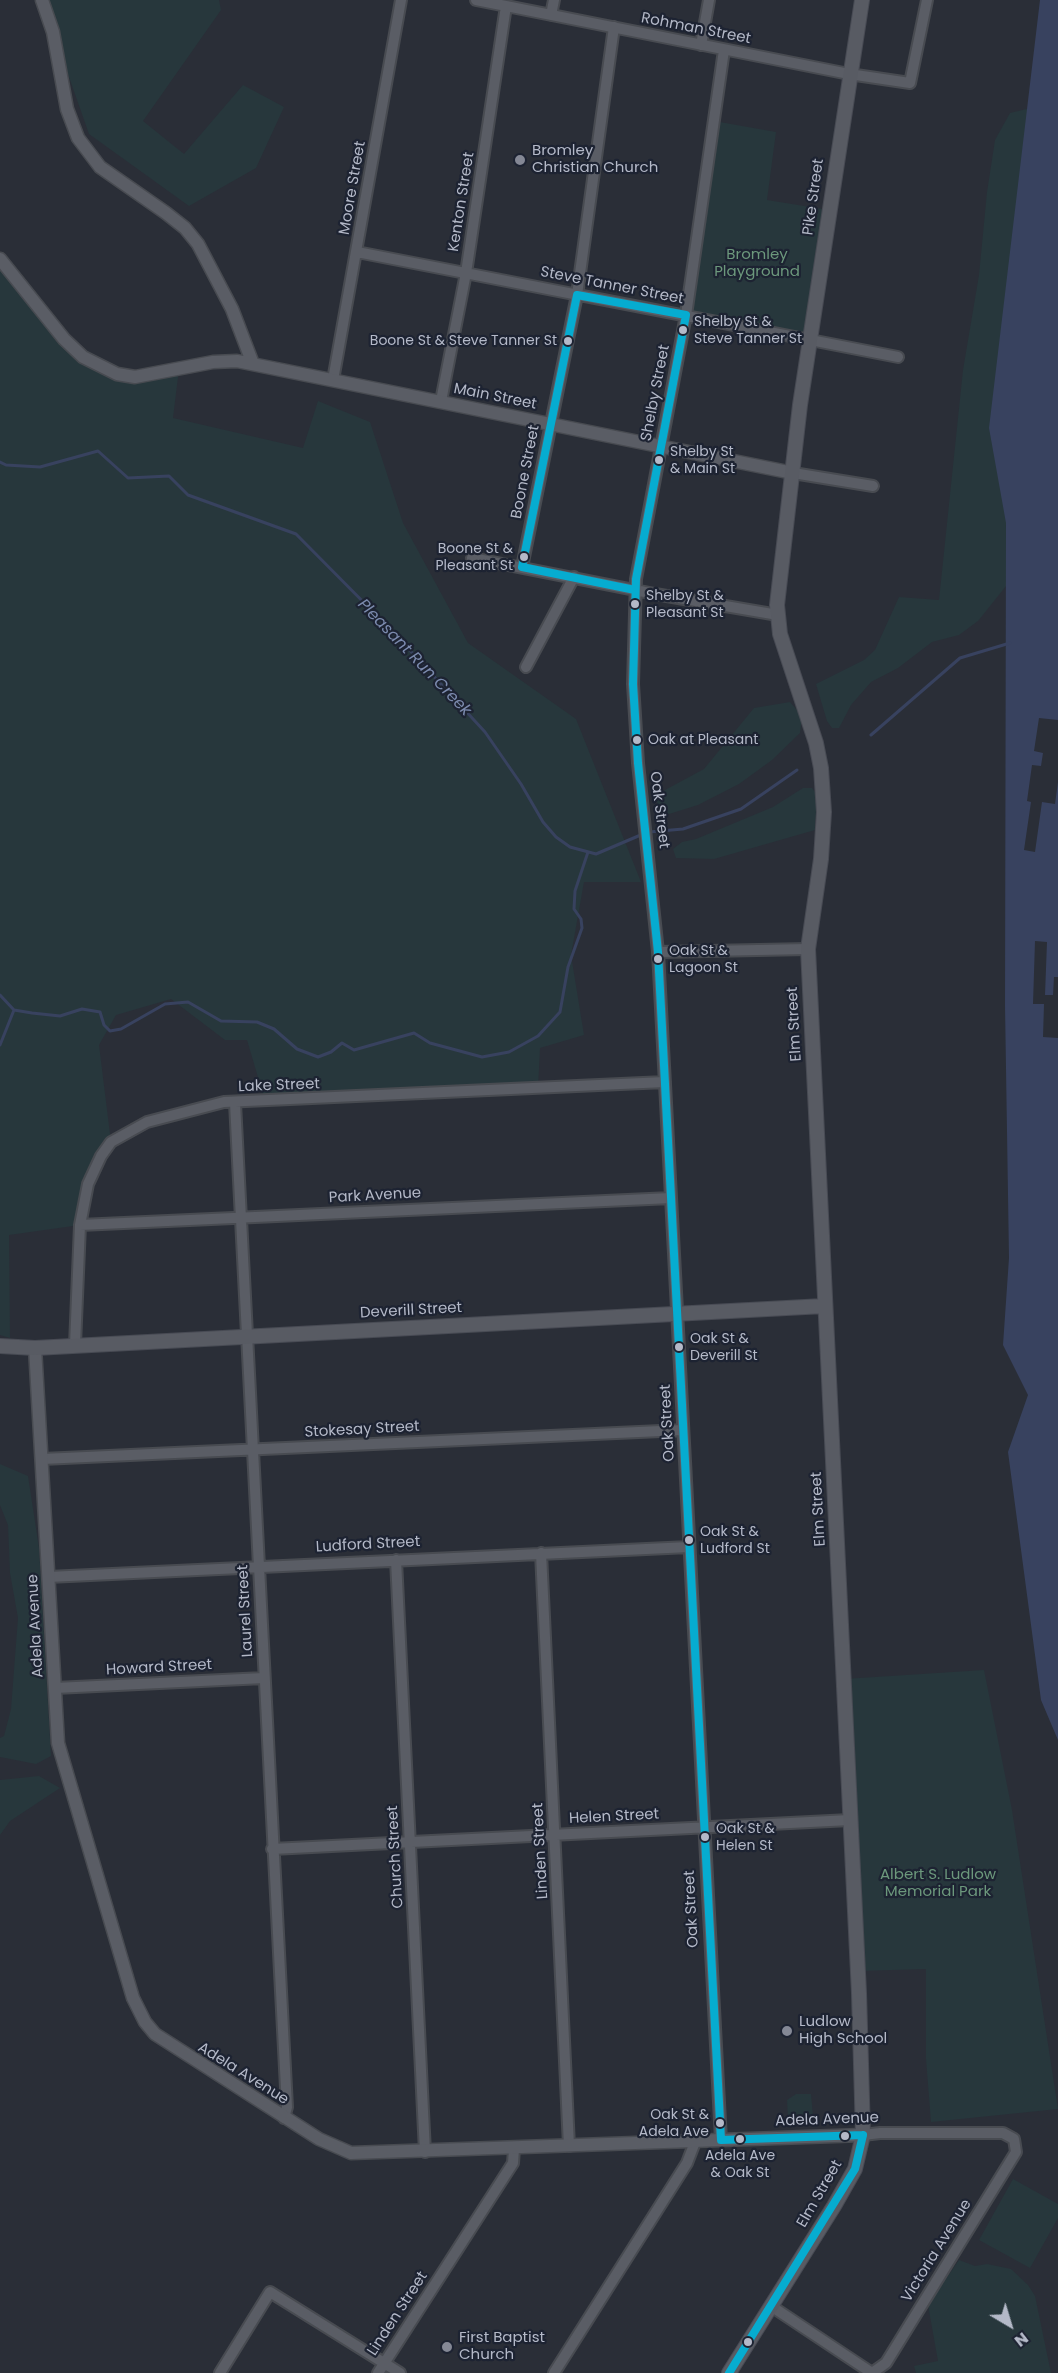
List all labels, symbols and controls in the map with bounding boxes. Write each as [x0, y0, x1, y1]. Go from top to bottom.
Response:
street label: Rohman Street [640, 10, 752, 48]
street label: Moore Street [336, 140, 370, 236]
place label: Bromley Christian Church [532, 142, 658, 177]
street label: Kenton Street [445, 151, 479, 253]
marker: Bromley Christian Church [513, 153, 527, 167]
street label: Pike Street [800, 157, 828, 237]
park label: Bromley Playground [714, 246, 800, 281]
street label: Steve Tanner Street [539, 263, 685, 309]
place label: Shelby St & Steve Tanner St [694, 314, 802, 346]
marker: Shelby St & Steve Tanner St [677, 324, 689, 336]
place label: Boone St & Steve Tanner St [370, 333, 557, 349]
marker: Boone St & Steve Tanner St [562, 335, 574, 347]
street label: Shelby Street [638, 343, 674, 443]
street label: Main Street [452, 380, 538, 414]
street label: Boone Street [508, 424, 544, 520]
place label: Shelby St & Main St [670, 444, 735, 476]
marker: Shelby St & Main St [653, 454, 665, 466]
place label: Boone St & Pleasant St [435, 541, 513, 574]
marker: Boone St & Pleasant St [518, 551, 530, 563]
place label: Shelby St & Pleasant St [646, 588, 724, 620]
water label: Pleasant Run Creek [353, 595, 475, 721]
marker: Shelby St & Pleasant St [629, 598, 641, 610]
place label: Oak at Pleasant [648, 732, 758, 748]
marker: Oak at Pleasant [631, 734, 643, 746]
street label: Oak Street [645, 770, 673, 850]
place label: Oak St & Lagoon St [669, 943, 738, 976]
marker: Oak St & Lagoon St [652, 953, 664, 965]
street label: Elm Street [784, 986, 806, 1062]
street label: Lake Street [238, 1076, 320, 1096]
street label: Park Avenue [328, 1185, 422, 1207]
street label: Deverill Street [359, 1299, 463, 1323]
place label: Oak St & Deverill St [690, 1331, 758, 1364]
marker: Oak St & Deverill St [673, 1341, 685, 1353]
street label: Oak Street [657, 1384, 679, 1462]
street label: Stokesay Street [304, 1418, 420, 1442]
street label: Elm Street [808, 1471, 830, 1547]
place label: Oak St & Ludford St [700, 1524, 770, 1556]
street label: Ludford Street [315, 1533, 421, 1557]
marker: Oak St & Ludford St [683, 1534, 695, 1546]
street label: Laurel Street [235, 1564, 257, 1658]
street label: Adela Avenue [24, 1574, 48, 1678]
street label: Howard Street [106, 1656, 212, 1680]
street label: Linden Street [529, 1802, 553, 1900]
street label: Church Street [384, 1805, 408, 1909]
street label: Helen Street [568, 1806, 660, 1828]
place label: Oak St & Helen St [716, 1821, 775, 1853]
marker: Oak St & Helen St [699, 1831, 711, 1843]
park label: Albert S. Ludlow Memorial Park [880, 1866, 996, 1901]
street label: Oak Street [681, 1870, 703, 1948]
place label: Ludlow High School [799, 2013, 887, 2048]
marker: Ludlow High School [780, 2024, 794, 2038]
street label: Adela Avenue [194, 2039, 292, 2109]
place label: Oak St & Adela Ave [639, 2107, 709, 2140]
street label: Adela Avenue [775, 2109, 879, 2131]
marker: Oak St & Adela Ave [714, 2117, 726, 2129]
unlabelled marker [839, 2130, 851, 2142]
marker: Adela Ave & Oak St [734, 2133, 746, 2145]
place label: Adela Ave & Oak St [705, 2148, 775, 2180]
street label: Elm Street [794, 2157, 846, 2231]
street label: Victoria Avenue [898, 2196, 976, 2306]
street label: Linden Street [364, 2269, 432, 2359]
north arrow [980, 2295, 1040, 2355]
text: N [1010, 2327, 1033, 2352]
place label: First Baptist Church [459, 2329, 545, 2364]
unlabelled marker [742, 2336, 754, 2348]
marker: First Baptist Church [440, 2340, 454, 2354]

